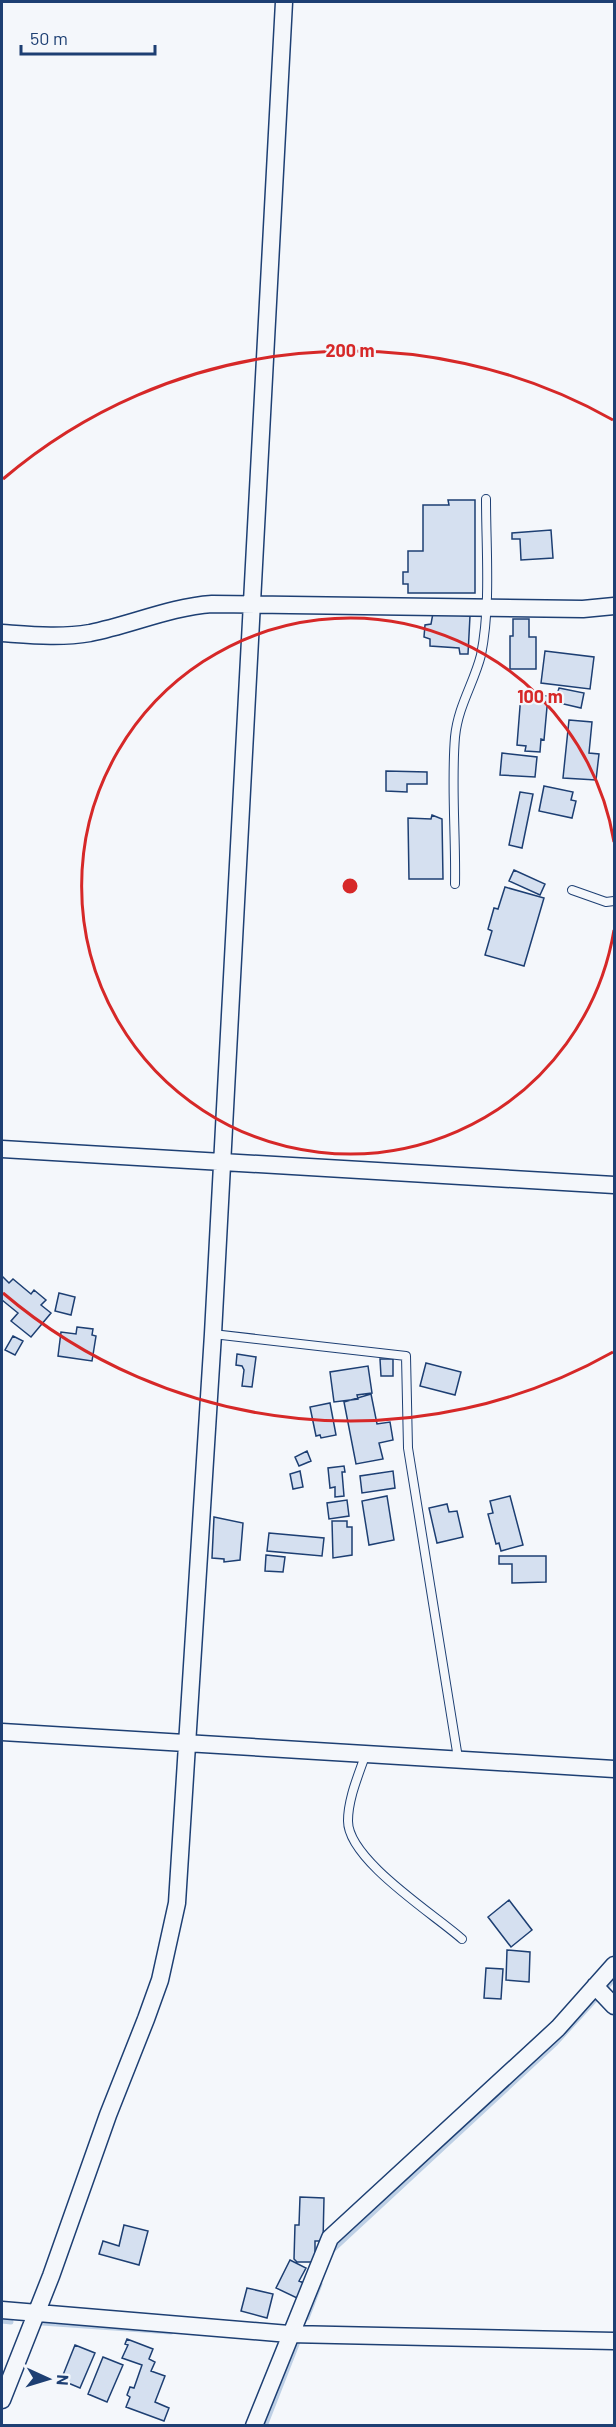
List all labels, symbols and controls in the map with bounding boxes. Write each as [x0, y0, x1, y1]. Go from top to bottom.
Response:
scale bar [21, 18, 154, 56]
text: 50 m [30, 27, 68, 49]
text: 200 m [325, 339, 375, 361]
text: 100 m [517, 685, 563, 707]
centre of rings [340, 876, 360, 896]
north arrow [18, 2349, 78, 2409]
text: N [54, 2374, 73, 2386]

